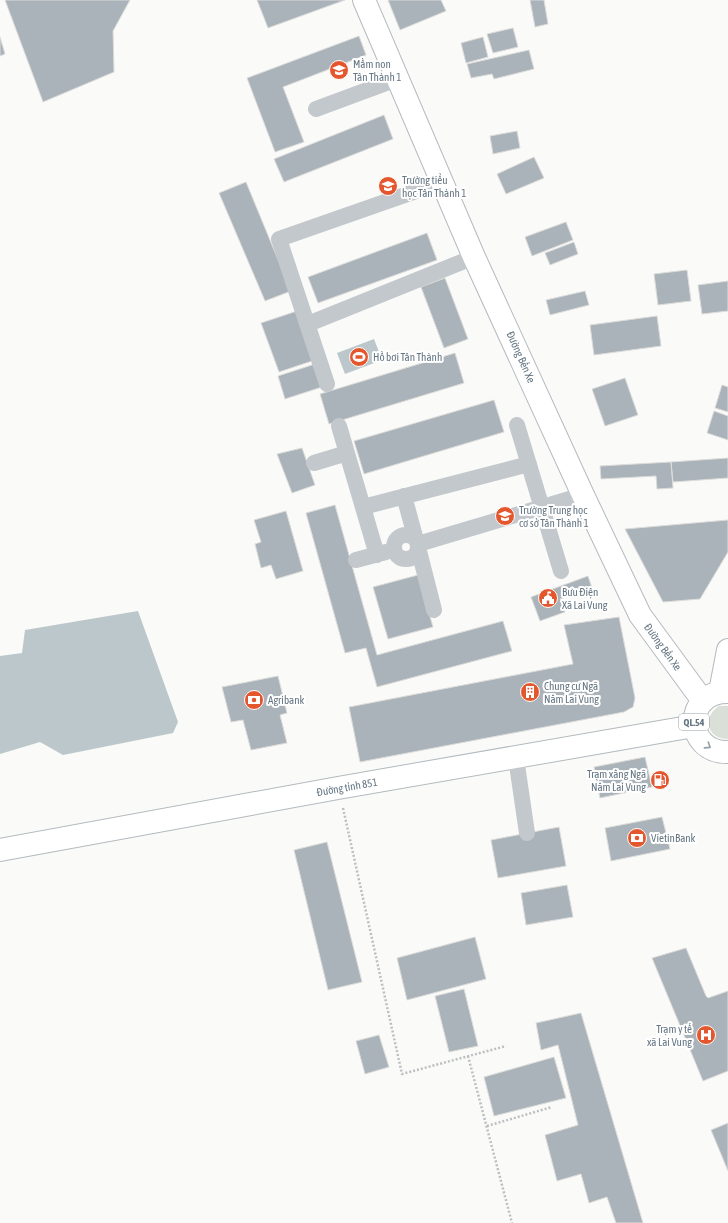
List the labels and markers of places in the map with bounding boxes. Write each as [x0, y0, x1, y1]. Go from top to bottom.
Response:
place label: Mầm non Tân Thành 1 [353, 58, 401, 83]
school or university icon: Mầm non Tân Thành 1 [328, 59, 350, 81]
place label: Trường tiểu học Tân Thành 1 [402, 173, 467, 200]
school or university icon: Trường tiểu học Tân Thành 1 [377, 175, 399, 197]
sports icon: Hồ bơi Tân Thành [348, 346, 370, 368]
place label: Hồ bơi Tân Thành [373, 351, 442, 363]
place label: Trường Trung học cơ sở Tân Thành 1 [519, 504, 589, 529]
school or university icon: Trường Trung học cơ sở Tân Thành 1 [494, 505, 516, 527]
place label: Bưu Điện Xã Lai Vung [562, 586, 608, 611]
public building icon: Bưu Điện Xã Lai Vung [537, 587, 559, 609]
place label: Chung cư Ngã Năm Lai Vung [544, 680, 599, 705]
building icon: Chung cư Ngã Năm Lai Vung [519, 681, 541, 703]
bank icon: Agribank [243, 689, 265, 711]
place label: Agribank [268, 694, 305, 706]
place label: Trạm xăng Ngã Năm Lai Vung [587, 768, 646, 793]
fuel station icon: Trạm xăng Ngã Năm Lai Vung [649, 769, 671, 791]
bank icon: VietinBank [626, 827, 648, 849]
place label: VietinBank [651, 832, 696, 844]
place label: Trạm y tế xã Lai Vung [647, 1023, 692, 1048]
hospital icon: Trạm y tế xã Lai Vung [695, 1024, 717, 1046]

